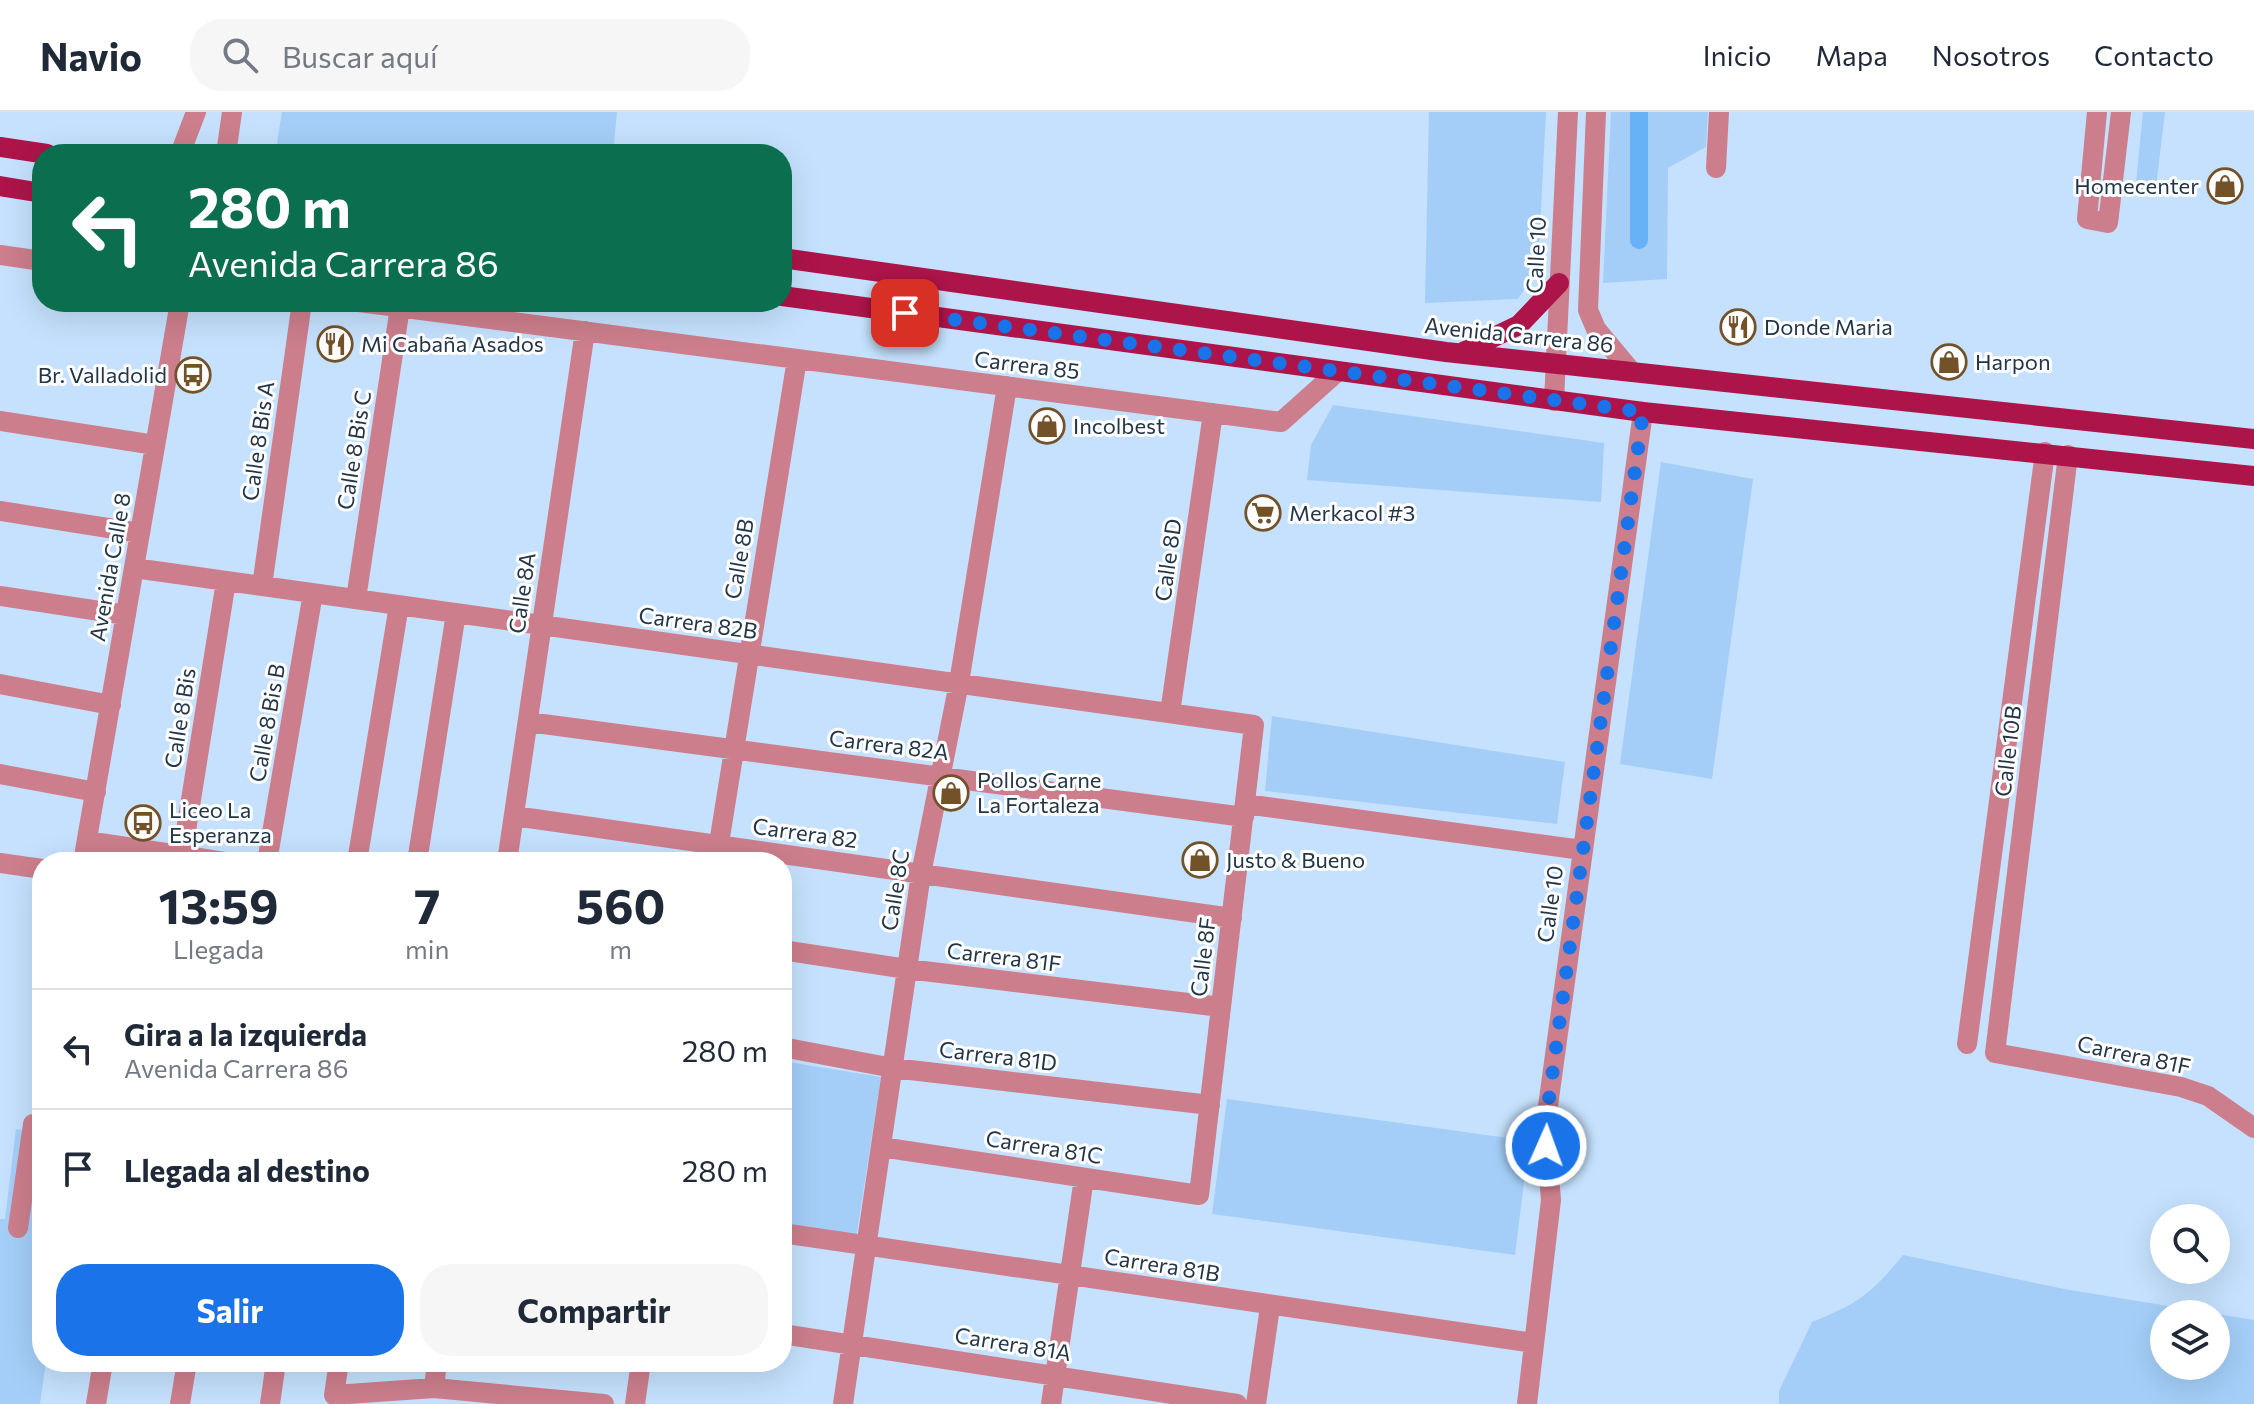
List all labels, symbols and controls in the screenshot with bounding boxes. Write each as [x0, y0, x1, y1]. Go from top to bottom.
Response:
search box [190, 19, 750, 91]
text: Navio [40, 32, 142, 79]
icon: search [218, 33, 262, 77]
text: Buscar aquí [282, 37, 438, 74]
text: Inicio [1703, 38, 1771, 72]
text: Mapa [1815, 38, 1888, 72]
text: Nosotros [1932, 38, 2050, 72]
text: Contacto [2094, 38, 2214, 72]
shop icon: Homecenter [2206, 167, 2244, 205]
text: 280 m [188, 171, 351, 240]
place label: Homecenter [2074, 172, 2199, 199]
icon: left [56, 176, 160, 280]
street label: Calle 10 [1520, 216, 1551, 294]
text: Avenida Carrera 86 [188, 240, 499, 284]
pin [871, 279, 939, 347]
icon: arrive [883, 291, 927, 335]
restaurant icon: Donde Maria [1719, 308, 1757, 346]
street label: Avenida Carrera 86 [1423, 311, 1615, 358]
place label: Donde Maria [1764, 313, 1893, 340]
restaurant icon: Mi Cabaña Asados [316, 325, 354, 363]
place label: Mi Cabaña Asados [361, 330, 544, 357]
shop icon: Harpon [1930, 343, 1968, 381]
street label: Carrera 85 [973, 345, 1081, 384]
place label: Harpon [1975, 348, 2051, 375]
bus stop icon: Br. Valladolid [174, 356, 212, 394]
place label: Br. Valladolid [38, 361, 167, 388]
street label: Calle 8 Bis A [236, 379, 279, 502]
street label: Calle 8 Bis C [331, 388, 376, 511]
shop icon: Incolbest [1028, 407, 1066, 445]
place label: Incolbest [1073, 412, 1165, 439]
street label: Avenida Calle 8 [83, 490, 136, 643]
supermarket icon: Merkacol #3 [1244, 494, 1282, 532]
place label: Merkacol #3 [1289, 499, 1415, 526]
street label: Calle 8B [718, 517, 759, 601]
street label: Calle 8D [1148, 517, 1187, 603]
street label: Calle 8A [502, 551, 541, 635]
street label: Carrera 82B [637, 601, 759, 644]
street label: Calle 8 Bis B [243, 662, 290, 784]
street label: Calle 8 Bis [158, 666, 201, 770]
street label: Calle 10B [1989, 704, 2026, 798]
street label: Carrera 82A [828, 724, 950, 765]
place label: Pollos Carne La Fortaleza [977, 766, 1101, 818]
shop icon: Pollos Carne La Fortaleza [932, 774, 970, 812]
place label: Liceo La Esperanza [169, 796, 272, 848]
bus stop icon: Liceo La Esperanza [124, 804, 162, 842]
street label: Carrera 82 [751, 812, 859, 853]
shop icon: Justo & Bueno [1181, 841, 1219, 879]
place label: Justo & Bueno [1226, 846, 1365, 873]
street label: Calle 8C [875, 847, 914, 933]
street label: Calle 10 [1531, 864, 1568, 944]
text: 13:59 [159, 875, 279, 934]
text: 7 [414, 875, 440, 934]
text: 560 [576, 875, 665, 934]
street label: Calle 8F [1184, 916, 1221, 998]
text: Llegada [173, 933, 264, 964]
text: min [405, 933, 449, 964]
text: m [609, 933, 632, 964]
street label: Carrera 81F [945, 936, 1063, 977]
text: Gira a la izquierda [124, 1015, 367, 1052]
icon: left [56, 1027, 100, 1071]
street label: Carrera 81F [2075, 1029, 2193, 1080]
text: 280 m [682, 1031, 768, 1068]
street label: Carrera 81D [938, 1035, 1059, 1076]
text: Avenida Carrera 86 [124, 1052, 348, 1083]
position arrow [1504, 1104, 1588, 1188]
street label: Carrera 81C [984, 1124, 1104, 1169]
icon: arrive [56, 1147, 100, 1191]
text: Llegada al destino [124, 1151, 370, 1188]
text: 280 m [682, 1151, 768, 1188]
map controls [2150, 1204, 2230, 1380]
button: search [2150, 1204, 2230, 1284]
street label: Carrera 81B [1102, 1242, 1222, 1287]
button: Salir [56, 1264, 404, 1356]
button: Compartir [420, 1264, 768, 1356]
button: layers [2150, 1300, 2230, 1380]
street label: Carrera 81A [953, 1321, 1073, 1366]

